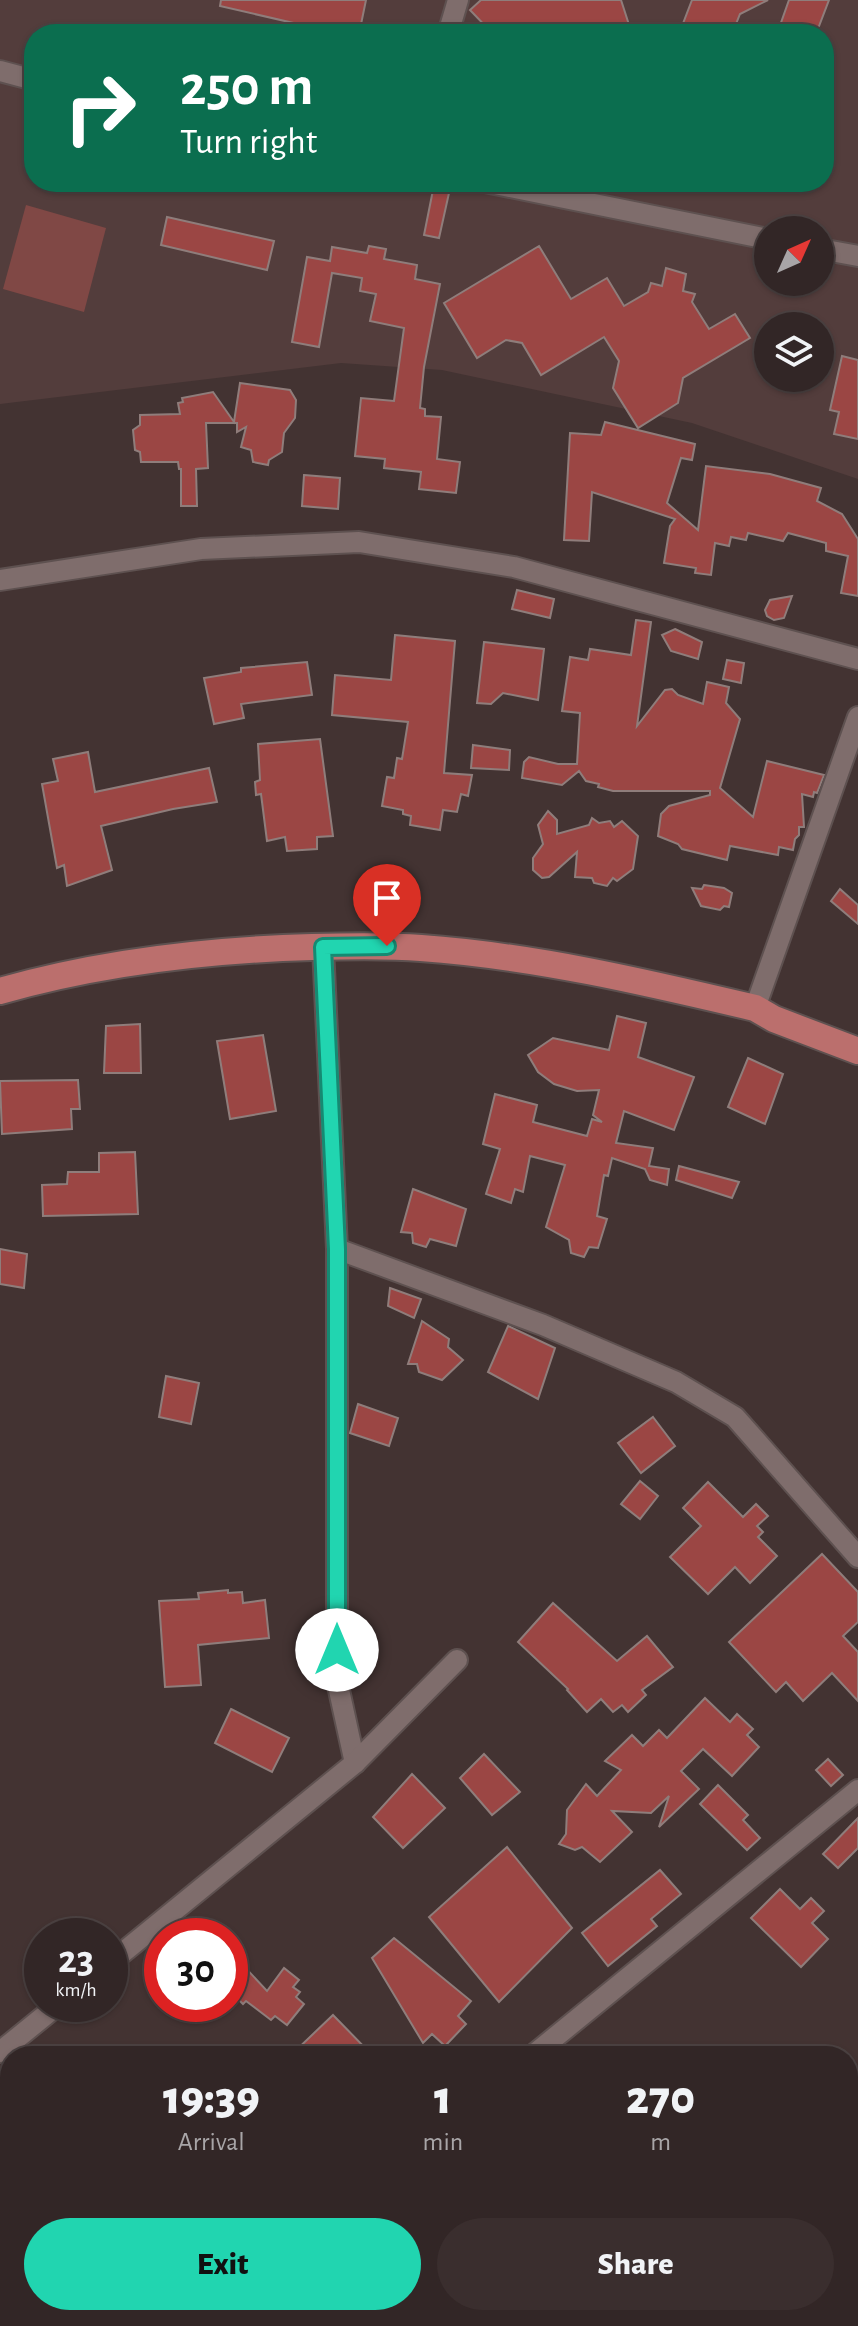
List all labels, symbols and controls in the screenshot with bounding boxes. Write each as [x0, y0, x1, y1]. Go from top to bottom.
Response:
icon: right [48, 56, 152, 160]
text: 250 m [180, 59, 313, 115]
text: Turn right [180, 124, 317, 160]
north arrow [754, 216, 834, 296]
map controls [754, 216, 834, 392]
button: layers [754, 312, 834, 392]
pin [353, 864, 421, 946]
icon: arrive [365, 876, 409, 920]
position arrow [295, 1608, 379, 1692]
speed limit sign: 30 [144, 1918, 248, 2022]
text: 23 [58, 1940, 94, 1980]
text: km/h [55, 1980, 97, 2000]
text: 19:39 [163, 2075, 260, 2123]
text: 1 [434, 2075, 452, 2123]
text: 270 [626, 2075, 695, 2123]
text: Arrival [178, 2129, 245, 2155]
text: min [423, 2129, 463, 2155]
text: m [650, 2129, 671, 2155]
button: Exit [24, 2218, 421, 2310]
button: Share [437, 2218, 834, 2310]

